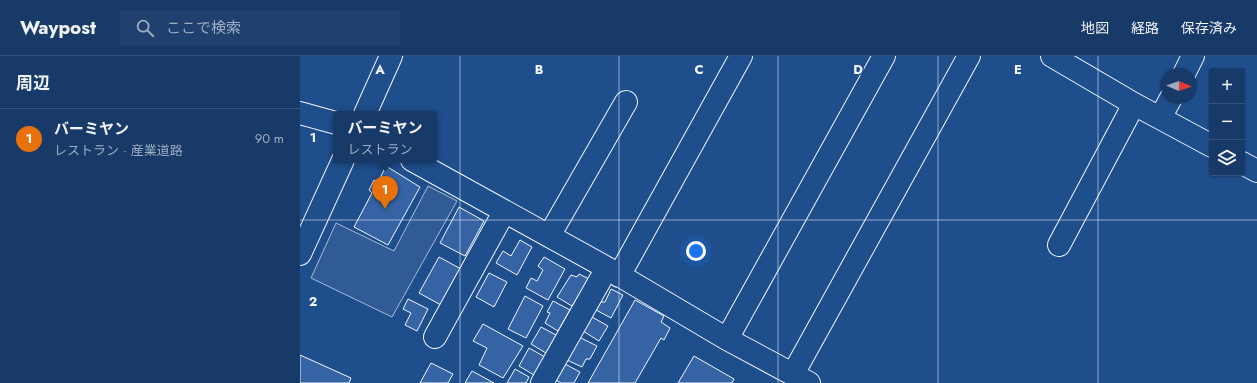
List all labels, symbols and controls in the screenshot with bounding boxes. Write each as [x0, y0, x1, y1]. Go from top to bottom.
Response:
search box [120, 10, 400, 46]
text: Waypost [20, 14, 96, 41]
icon: search [134, 17, 156, 39]
text: ここで検索 [166, 17, 241, 39]
text: 地図 [1081, 18, 1109, 38]
text: 経路 [1131, 18, 1159, 38]
text: 保存済み [1181, 18, 1237, 38]
text: A [374, 60, 385, 79]
text: B [535, 60, 544, 79]
text: C [694, 60, 704, 79]
text: D [853, 60, 863, 79]
text: E [1014, 60, 1022, 79]
north arrow [1161, 68, 1197, 104]
map controls [1209, 68, 1245, 176]
button: + [1209, 68, 1245, 104]
text: 周辺 [16, 71, 50, 95]
button: − [1209, 104, 1245, 140]
popup [333, 111, 437, 163]
text: バーミヤン [347, 117, 423, 139]
text: バーミヤン [54, 118, 129, 140]
text: 1 [310, 128, 316, 147]
text: 1 [26, 129, 32, 148]
text: 90 m [255, 129, 284, 148]
text: レストラン [347, 140, 413, 159]
button: layers [1209, 140, 1245, 176]
text: レストラン · 産業道路 [54, 141, 183, 160]
pin: 1 [372, 176, 398, 209]
your location [686, 241, 706, 261]
text: 2 [309, 292, 317, 311]

